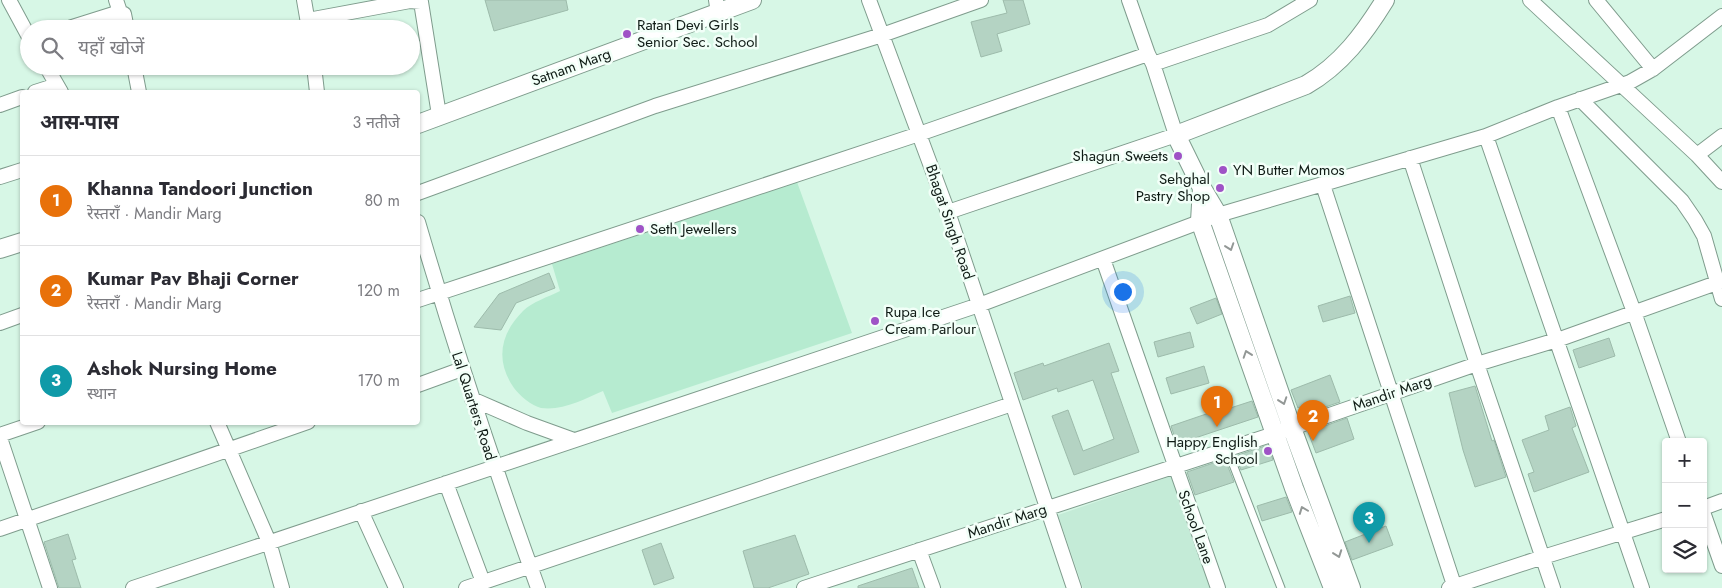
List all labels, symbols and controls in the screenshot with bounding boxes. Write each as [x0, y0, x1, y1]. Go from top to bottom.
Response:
place label: Ratan Devi Girls Senior Sec. School [637, 14, 758, 53]
search box [20, 20, 420, 75]
marker: Ratan Devi Girls Senior Sec. School [621, 28, 633, 40]
icon: search [38, 34, 66, 62]
text: यहाँ खोजें [78, 34, 144, 61]
street label: Satnam Marg [528, 42, 614, 92]
text: आस-पास [40, 107, 119, 137]
text: 3 नतीजे [352, 111, 400, 134]
place label: Shagun Sweets [1073, 145, 1168, 167]
marker: Shagun Sweets [1172, 150, 1184, 162]
place label: YN Butter Momos [1233, 159, 1345, 181]
street label: Bhagat Singh Road [920, 161, 980, 283]
marker: YN Butter Momos [1217, 164, 1229, 176]
place label: Sehghal Pastry Shop [1136, 168, 1210, 207]
text: Khanna Tandoori Junction [87, 175, 313, 202]
marker: Sehghal Pastry Shop [1214, 182, 1226, 194]
text: 1 [52, 189, 60, 212]
text: 80 m [364, 189, 400, 212]
text: रेस्तराँ · Mandir Marg [87, 202, 222, 225]
place label: Seth Jewellers [650, 218, 737, 240]
marker: Seth Jewellers [634, 223, 646, 235]
one-way arrow [1224, 243, 1234, 251]
text: Kumar Pav Bhaji Corner [87, 265, 299, 292]
text: 2 [51, 279, 61, 302]
text: 120 m [357, 279, 400, 302]
your location [1110, 279, 1136, 305]
text: रेस्तराँ · Mandir Marg [87, 292, 222, 315]
place label: Rupa Ice Cream Parlour [885, 301, 977, 340]
marker: Rupa Ice Cream Parlour [869, 315, 881, 327]
street label: Lal Quarters Road [446, 349, 502, 463]
one-way arrow [1243, 350, 1253, 359]
text: Ashok Nursing Home [87, 355, 277, 382]
text: 3 [51, 369, 61, 392]
text: 170 m [358, 369, 400, 392]
street label: Mandir Marg [1350, 369, 1434, 417]
text: स्थान [87, 382, 116, 405]
pin: 1 [1201, 386, 1233, 427]
one-way arrow [1277, 396, 1287, 405]
pin: 2 [1297, 400, 1329, 441]
place label: Happy English School [1166, 431, 1258, 470]
map controls [1662, 438, 1707, 573]
button: + [1662, 438, 1707, 483]
marker: Happy English School [1262, 445, 1274, 457]
button: − [1662, 483, 1707, 528]
street label: School Lane [1172, 487, 1220, 567]
street label: Mandir Marg [965, 498, 1049, 544]
pin: 3 [1353, 502, 1385, 543]
one-way arrow [1299, 506, 1309, 515]
button: layers [1662, 528, 1707, 573]
one-way arrow [1332, 549, 1342, 558]

